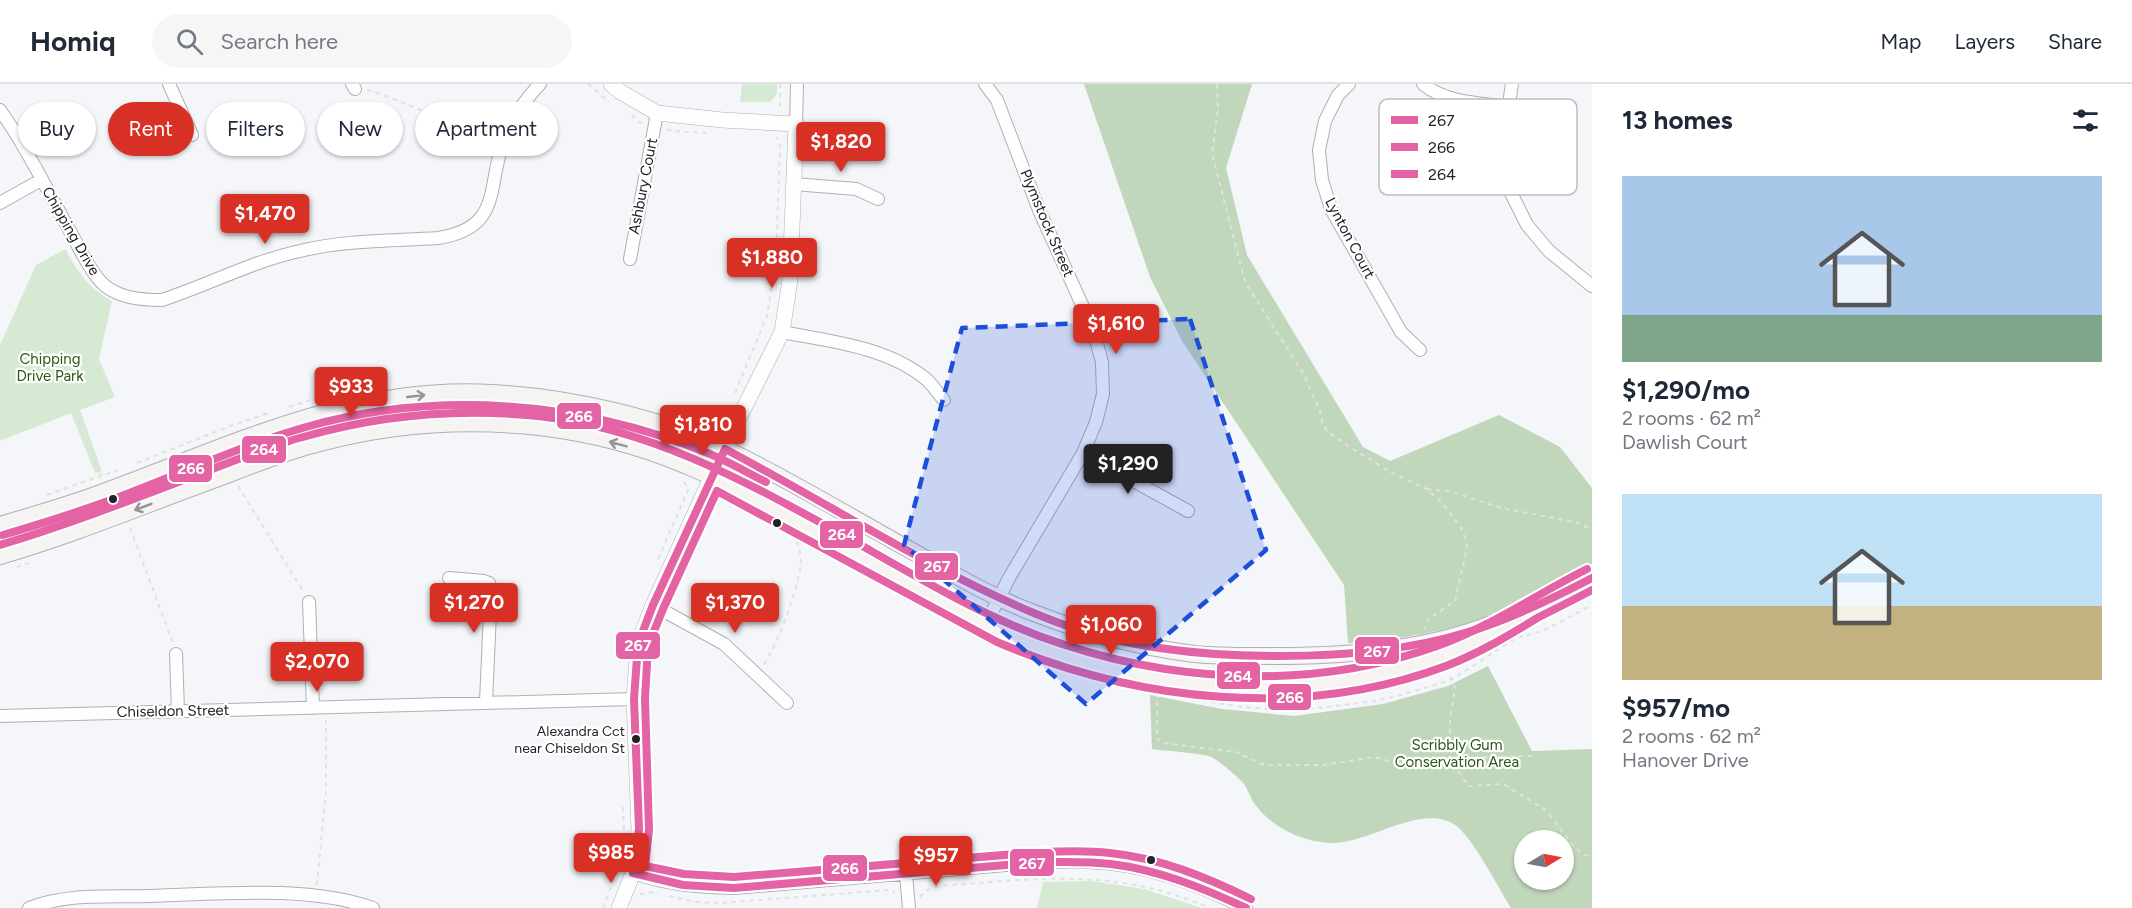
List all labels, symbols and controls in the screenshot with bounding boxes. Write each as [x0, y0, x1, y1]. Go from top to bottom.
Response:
search box [152, 14, 572, 68]
text: Homiq [30, 24, 116, 58]
icon: search [173, 25, 206, 58]
text: Search here [221, 28, 338, 55]
text: Map [1881, 29, 1921, 54]
text: Layers [1954, 29, 2015, 54]
text: Share [2048, 29, 2102, 54]
legend [1379, 99, 1577, 195]
chip: Buy [18, 102, 96, 156]
chip: Rent [108, 102, 194, 156]
chip: Filters [206, 102, 305, 156]
chip: New [317, 102, 403, 156]
chip: Apartment [415, 102, 558, 156]
text: 13 homes [1622, 104, 1733, 136]
icon: filters [2069, 104, 2102, 137]
text: 267 [1428, 111, 1455, 130]
pin: $1,820 [792, 122, 890, 173]
text: $1,820 [810, 129, 872, 153]
street label: Ashbury Court [625, 136, 661, 236]
text: 266 [1428, 138, 1455, 157]
text: 264 [1428, 165, 1456, 184]
street label: Plymstock Street [1016, 167, 1078, 280]
street label: Chipping Drive [38, 183, 104, 279]
pin: $1,470 [216, 194, 314, 245]
street label: Lynton Court [1321, 194, 1379, 282]
text: $1,470 [234, 201, 296, 225]
icon: home [1808, 215, 1916, 323]
pin: $1,880 [723, 238, 821, 289]
text: $1,880 [741, 245, 803, 269]
pin: $1,610 [1067, 304, 1165, 355]
text: $1,610 [1087, 311, 1145, 335]
park label: Chipping Drive Park [17, 350, 84, 385]
pin: $933 [315, 367, 387, 418]
text: $933 [329, 374, 373, 398]
text: $1,290/mo [1622, 374, 1750, 406]
one-way arrow [405, 390, 425, 401]
line badge: 266 [556, 402, 602, 430]
pin: $1,810 [654, 405, 752, 456]
text: 2 rooms · 62 m² [1622, 406, 1761, 430]
text: 266 [565, 407, 593, 426]
text: $1,810 [674, 412, 732, 436]
text: Dawlish Court [1622, 430, 1747, 454]
line badge: 264 [241, 435, 287, 464]
one-way arrow [608, 437, 627, 449]
text: 264 [250, 440, 278, 459]
pin: $1,290 [1079, 444, 1177, 495]
text: $1,290 [1098, 451, 1158, 475]
line badge: 266 [168, 454, 213, 483]
text: 266 [177, 459, 205, 478]
unlabelled marker [107, 493, 119, 505]
one-way arrow [135, 502, 153, 513]
unlabelled marker [771, 517, 783, 529]
line badge: 264 [819, 520, 864, 549]
text: 264 [828, 525, 856, 544]
icon: home [1808, 533, 1916, 641]
line badge: 267 [914, 552, 959, 581]
text: 267 [923, 557, 951, 576]
pin: $1,270 [425, 583, 523, 634]
pin: $1,370 [686, 583, 784, 634]
text: $1,270 [444, 590, 504, 614]
text: $1,370 [705, 590, 765, 614]
pin: $1,060 [1062, 605, 1160, 656]
text: $1,060 [1080, 612, 1142, 636]
line badge: 267 [615, 631, 661, 660]
text: 267 [624, 636, 652, 655]
line badge: 267 [1354, 636, 1400, 665]
pin: $2,070 [268, 642, 366, 693]
text: 267 [1363, 642, 1391, 661]
text: $2,070 [285, 649, 349, 673]
line badge: 264 [1216, 661, 1261, 690]
text: 264 [1224, 667, 1252, 686]
line badge: 266 [1267, 683, 1312, 711]
text: 266 [1276, 688, 1304, 707]
text: $957/mo [1622, 692, 1730, 724]
street label: Chiseldon Street [116, 701, 230, 721]
place label: Alexandra Cct near Chiseldon St [514, 723, 625, 757]
text: 2 rooms · 62 m² [1622, 724, 1761, 748]
marker: Alexandra Cct near Chiseldon St [630, 733, 642, 745]
park label: Scribbly Gum Conservation Area [1395, 736, 1519, 771]
text: Hanover Drive [1622, 748, 1749, 772]
north arrow [1514, 830, 1574, 890]
map controls [1514, 830, 1574, 890]
pin: $985 [575, 833, 647, 884]
pin: $957 [900, 836, 972, 887]
text: $985 [588, 840, 634, 864]
text: $957 [913, 843, 959, 867]
line badge: 267 [1009, 848, 1055, 877]
line badge: 266 [822, 854, 868, 882]
text: 267 [1018, 854, 1046, 873]
unlabelled marker [1145, 854, 1157, 866]
text: 266 [831, 859, 859, 878]

